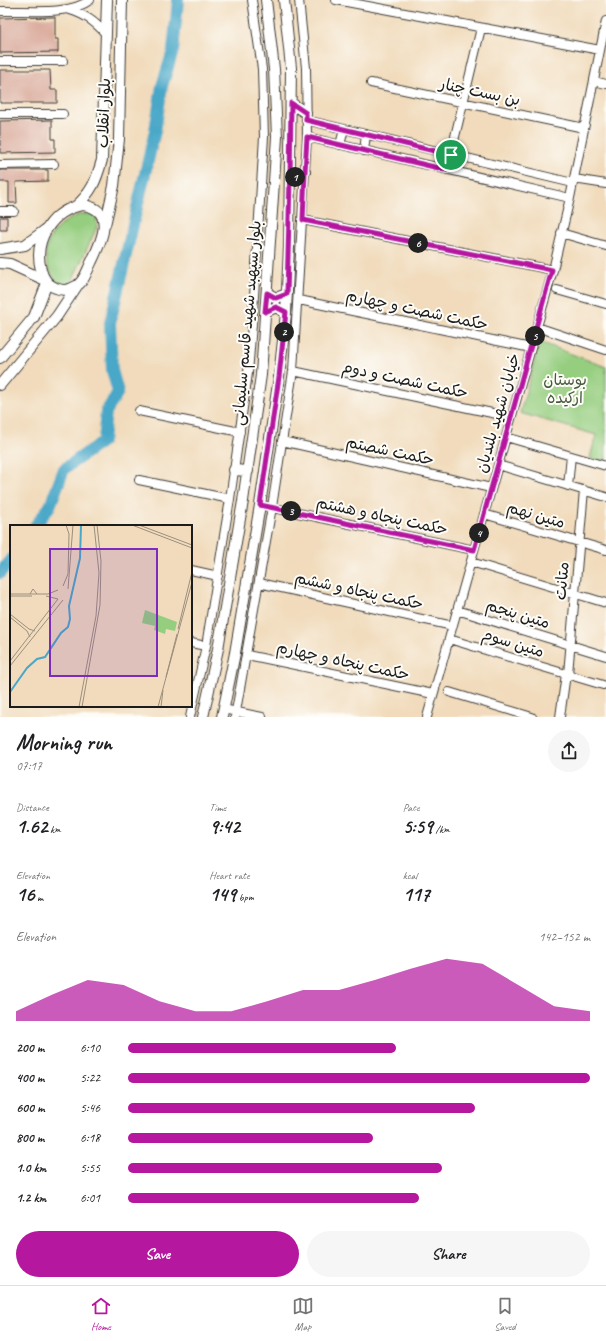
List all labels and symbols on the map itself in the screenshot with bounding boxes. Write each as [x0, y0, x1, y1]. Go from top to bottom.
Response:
street label: بن بست چنار [436, 73, 522, 110]
street label: بلوار انقلاب [93, 77, 115, 149]
pin [434, 138, 468, 172]
pin: 1 [285, 167, 305, 187]
street label: بلوار سپهبد شهید قاسم سلیمانی [228, 220, 268, 427]
pin: 6 [408, 233, 428, 253]
street label: حکمت شصت و چهارم [344, 285, 490, 337]
pin: 2 [274, 322, 294, 342]
pin: 5 [525, 326, 545, 346]
street label: خیابان شهید بلندیان [471, 351, 525, 475]
street label: حکمت شصت و دوم [340, 357, 470, 405]
park label: بوستان ارکیده [543, 370, 587, 408]
street label: حکمت شصتم [344, 432, 436, 472]
street label: حکمت پنجاه و هشتم [314, 492, 449, 542]
street label: متین نهم [504, 497, 567, 535]
pin: 3 [281, 501, 301, 521]
pin: 4 [469, 523, 489, 543]
inset map [10, 525, 192, 707]
street label: متانت [550, 561, 574, 601]
street label: حکمت پنجاه و ششم [292, 568, 425, 616]
street label: متین پنجم [483, 595, 552, 635]
street label: متین سوم [479, 624, 547, 664]
street label: حکمت پنجاه و چهارم [274, 637, 411, 687]

